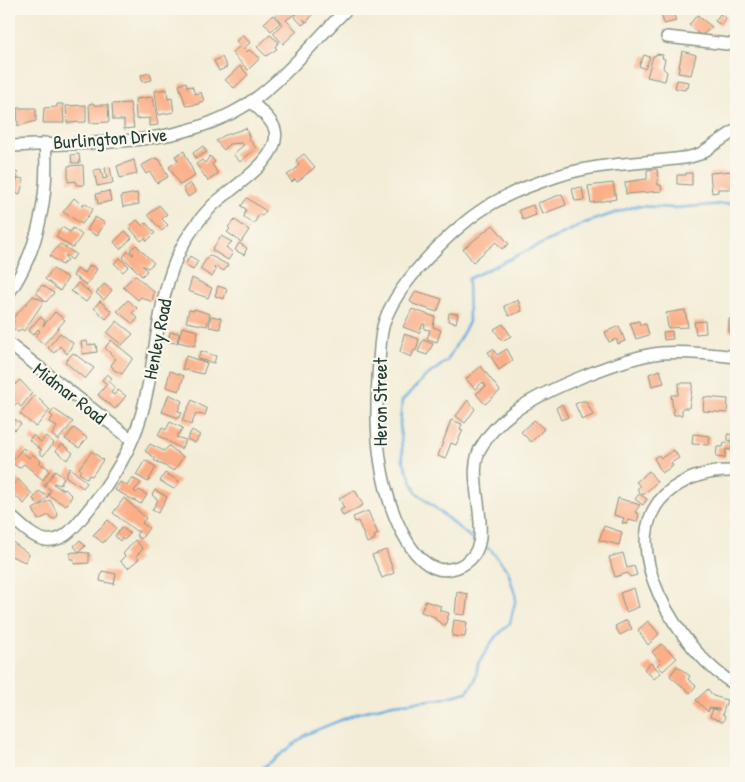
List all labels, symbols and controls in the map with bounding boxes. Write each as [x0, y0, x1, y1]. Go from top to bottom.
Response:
street label: Burlington Drive [52, 121, 168, 155]
street label: Henley Road [136, 296, 178, 381]
street label: Midmar Road [28, 356, 112, 430]
street label: Heron Street [367, 357, 393, 446]

